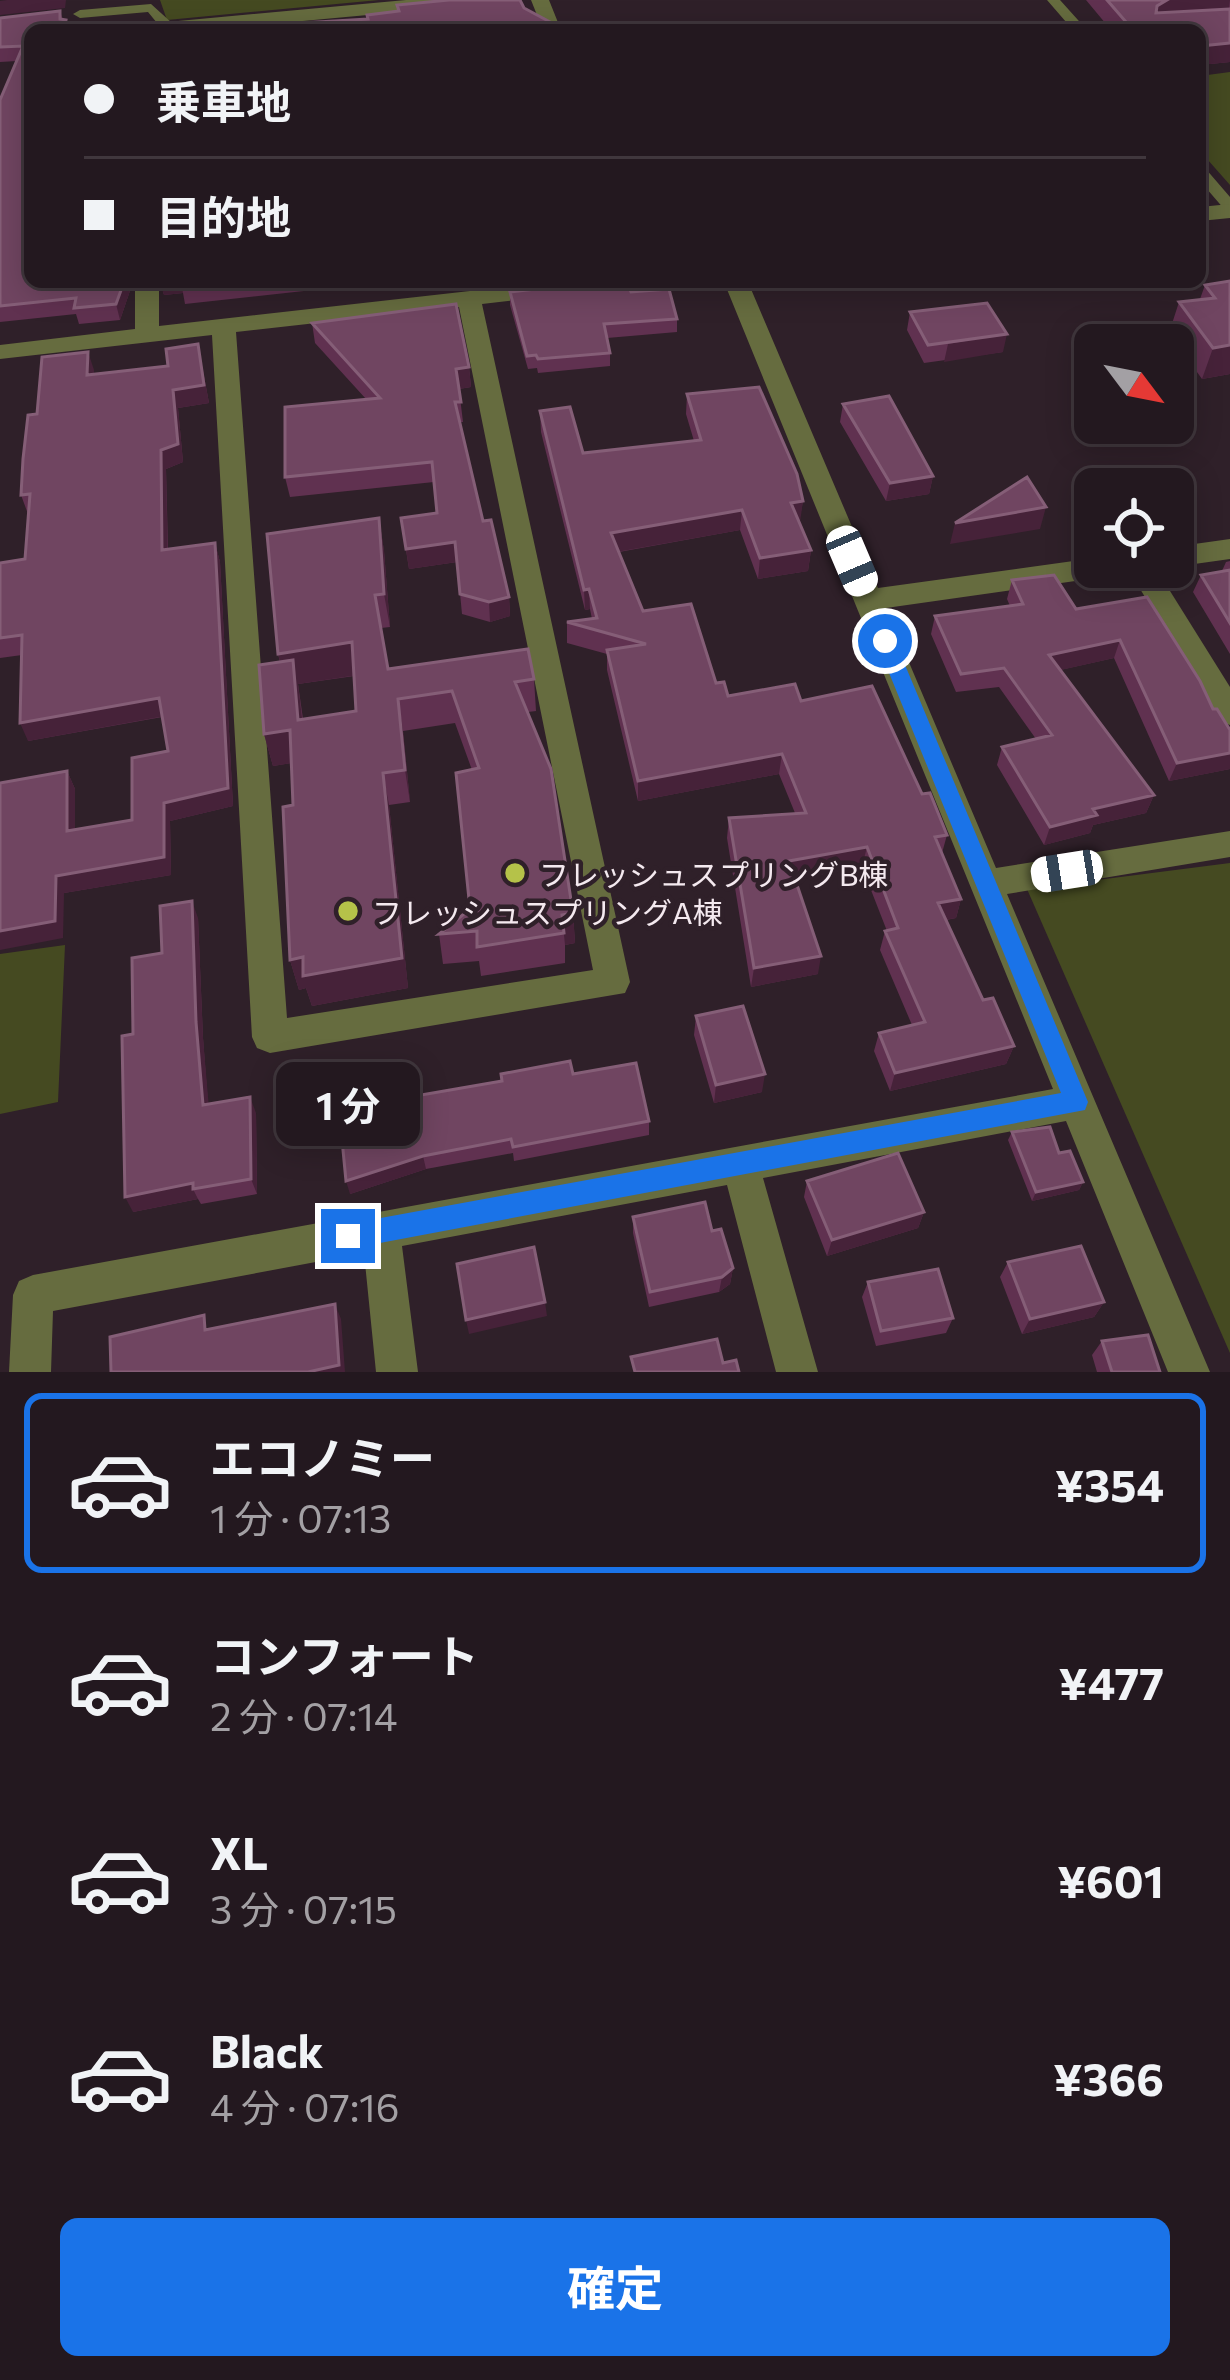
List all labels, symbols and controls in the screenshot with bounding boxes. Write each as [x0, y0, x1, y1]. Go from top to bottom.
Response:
text: 乗車地 [156, 73, 291, 128]
text: 目的地 [156, 188, 291, 243]
north arrow [1074, 324, 1194, 444]
map controls [1074, 324, 1194, 588]
button: locate [1074, 468, 1194, 588]
car [821, 521, 883, 601]
route start [858, 614, 912, 668]
car [1029, 848, 1105, 894]
place label: フレッシュスプリングB棟 [539, 855, 888, 892]
marker: フレッシュスプリングB棟 [502, 860, 528, 886]
place label: フレッシュスプリングA棟 [372, 893, 723, 930]
marker: フレッシュスプリングA棟 [335, 898, 361, 924]
callout: 1 分 [276, 1062, 420, 1146]
text: 1 分 [316, 1080, 380, 1128]
route end [321, 1209, 375, 1263]
icon: car [66, 1429, 174, 1537]
text: エコノミー [210, 1429, 435, 1484]
text: ¥354 [1055, 1456, 1164, 1511]
text: 1 分 · 07:13 [210, 1493, 391, 1541]
icon: car [66, 1627, 174, 1735]
text: コンフォート [210, 1627, 479, 1682]
text: ¥477 [1059, 1654, 1164, 1709]
text: 2 分 · 07:14 [210, 1691, 397, 1739]
text: XL [210, 1824, 268, 1879]
icon: car [66, 1825, 174, 1933]
text: ¥601 [1057, 1852, 1164, 1907]
text: 3 分 · 07:15 [210, 1884, 397, 1932]
text: Black [210, 2022, 323, 2077]
icon: car [66, 2023, 174, 2131]
text: ¥366 [1053, 2050, 1164, 2105]
text: 4 分 · 07:16 [210, 2082, 399, 2130]
button: 確定 [60, 2218, 1170, 2356]

